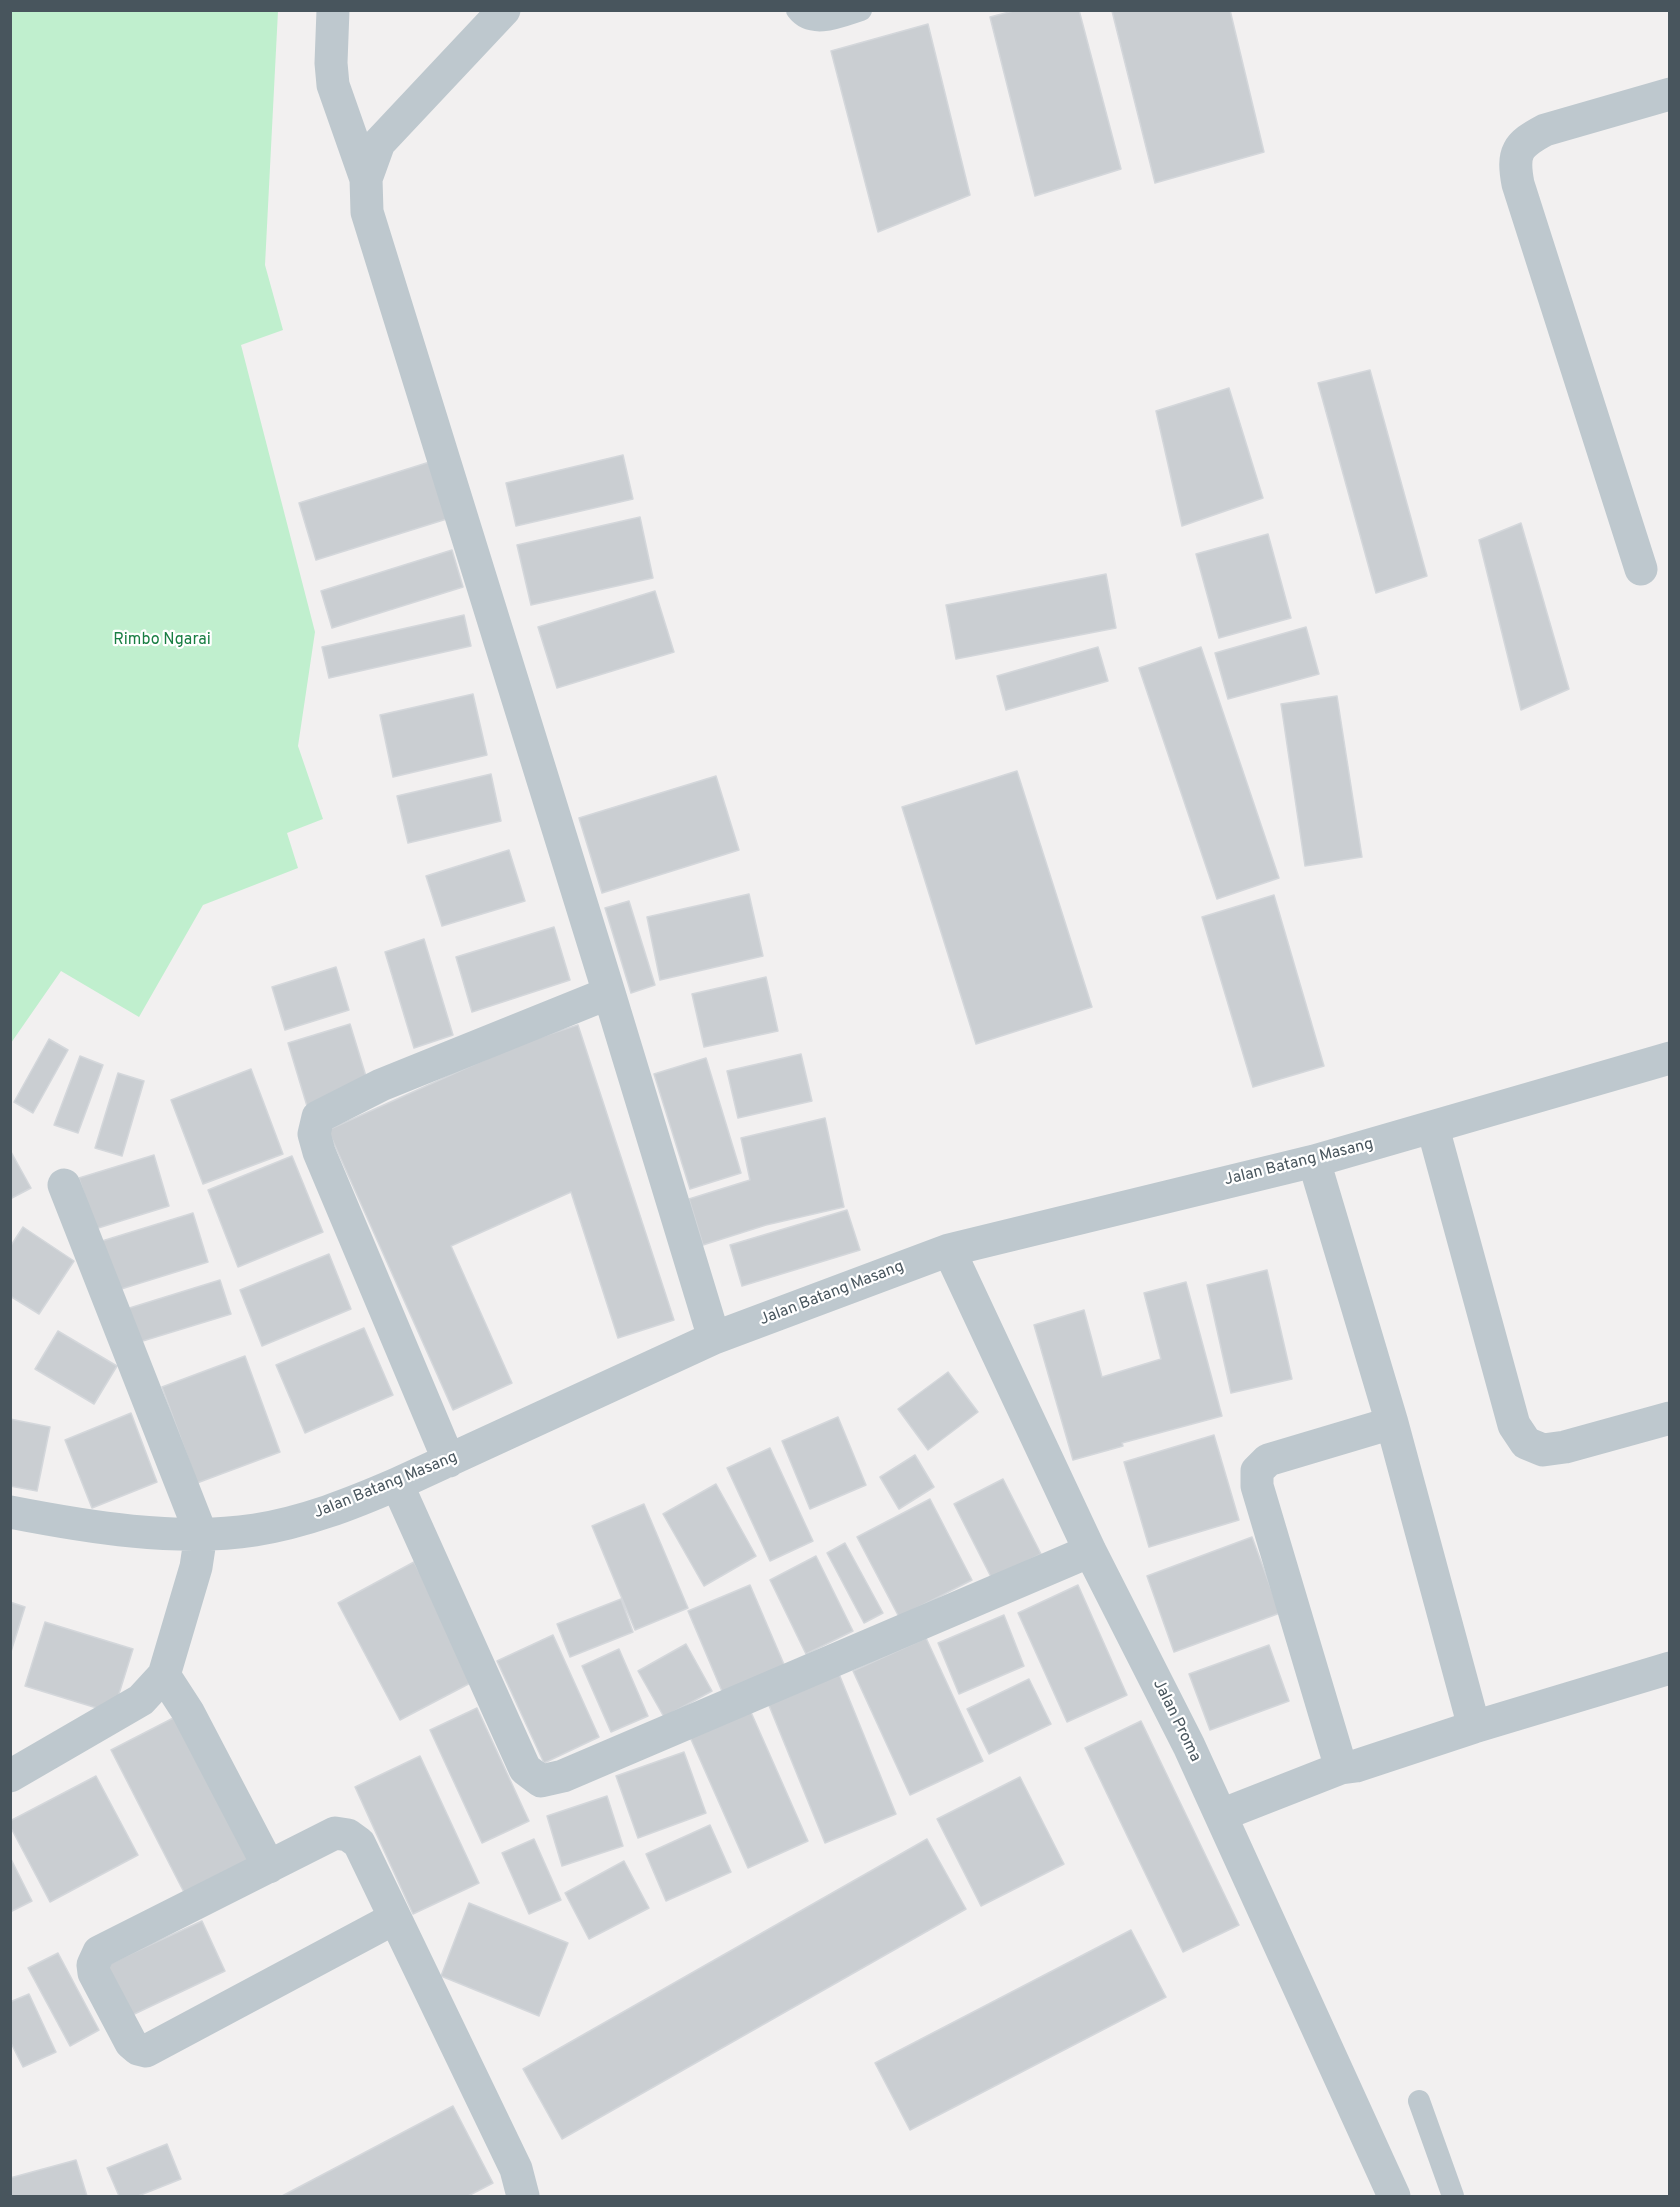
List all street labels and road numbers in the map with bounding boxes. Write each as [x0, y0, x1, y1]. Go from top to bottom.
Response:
street label: Jalan Batang Masang [1222, 1135, 1376, 1191]
street label: Jalan Batang Masang [757, 1258, 907, 1330]
street label: Jalan Batang Masang [311, 1448, 461, 1524]
street label: Jalan Proma [1148, 1677, 1204, 1765]

